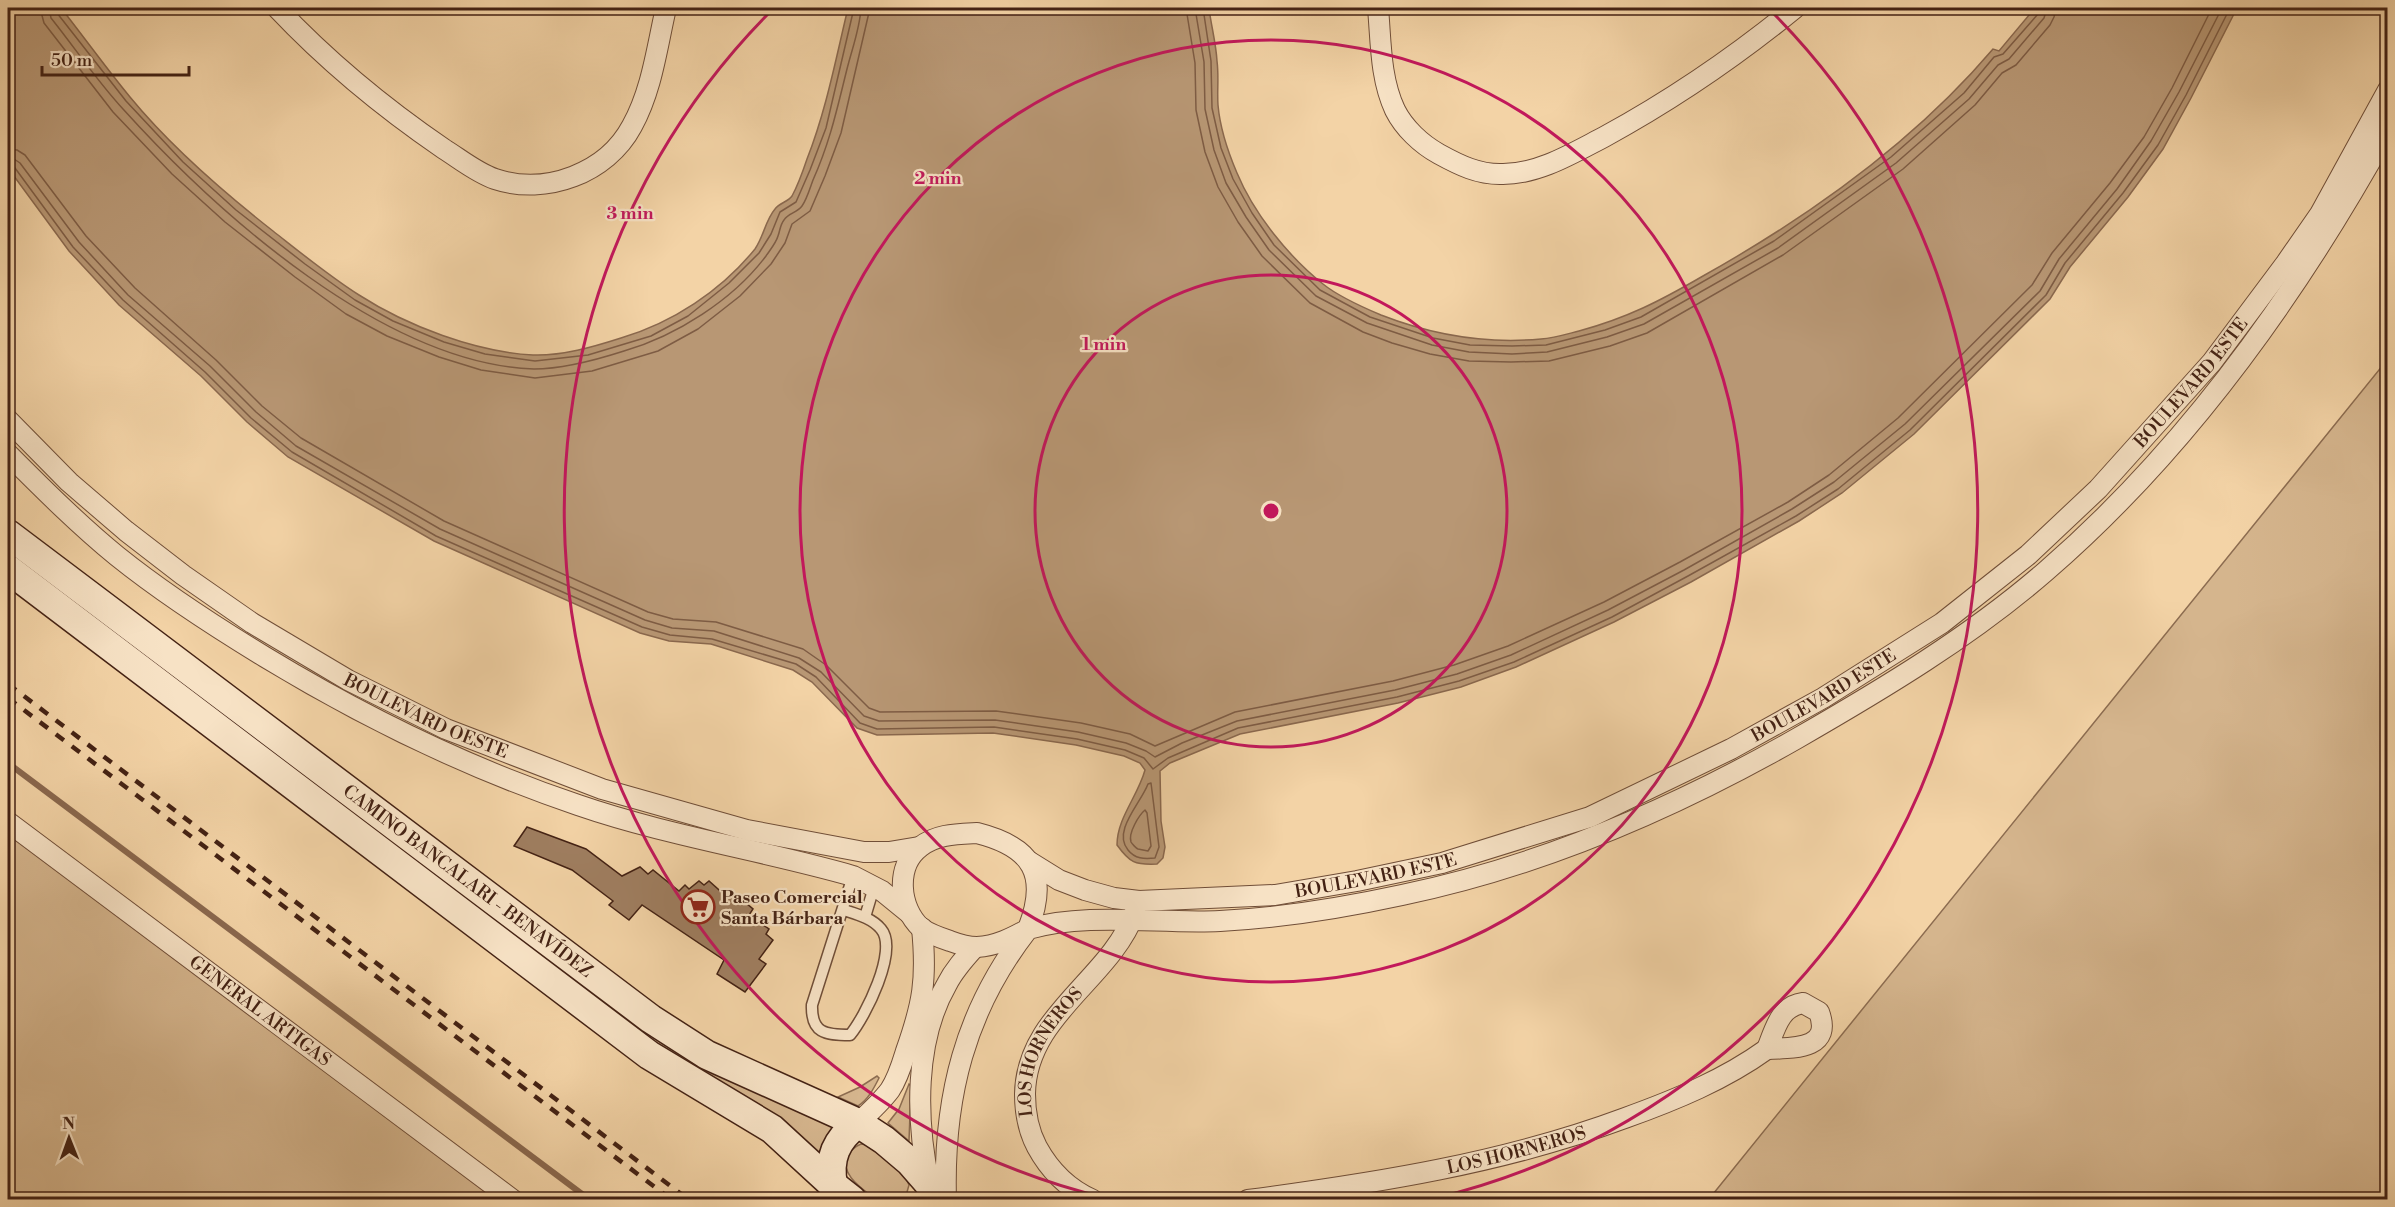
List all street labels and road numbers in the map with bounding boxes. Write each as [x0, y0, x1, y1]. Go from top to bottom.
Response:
street label: BOULEVARD ESTE [2129, 313, 2253, 454]
street label: BOULEVARD ESTE [1746, 644, 1901, 748]
street label: BOULEVARD OESTE [339, 668, 511, 764]
street label: CAMINO BANCALARI - BENAVÍDEZ [338, 780, 597, 983]
street label: BOULEVARD ESTE [1292, 848, 1460, 904]
street label: GENERAL ARTIGAS [184, 951, 335, 1072]
street label: LOS HORNEROS [1014, 982, 1088, 1118]
street label: LOS HORNEROS [1444, 1121, 1589, 1180]

